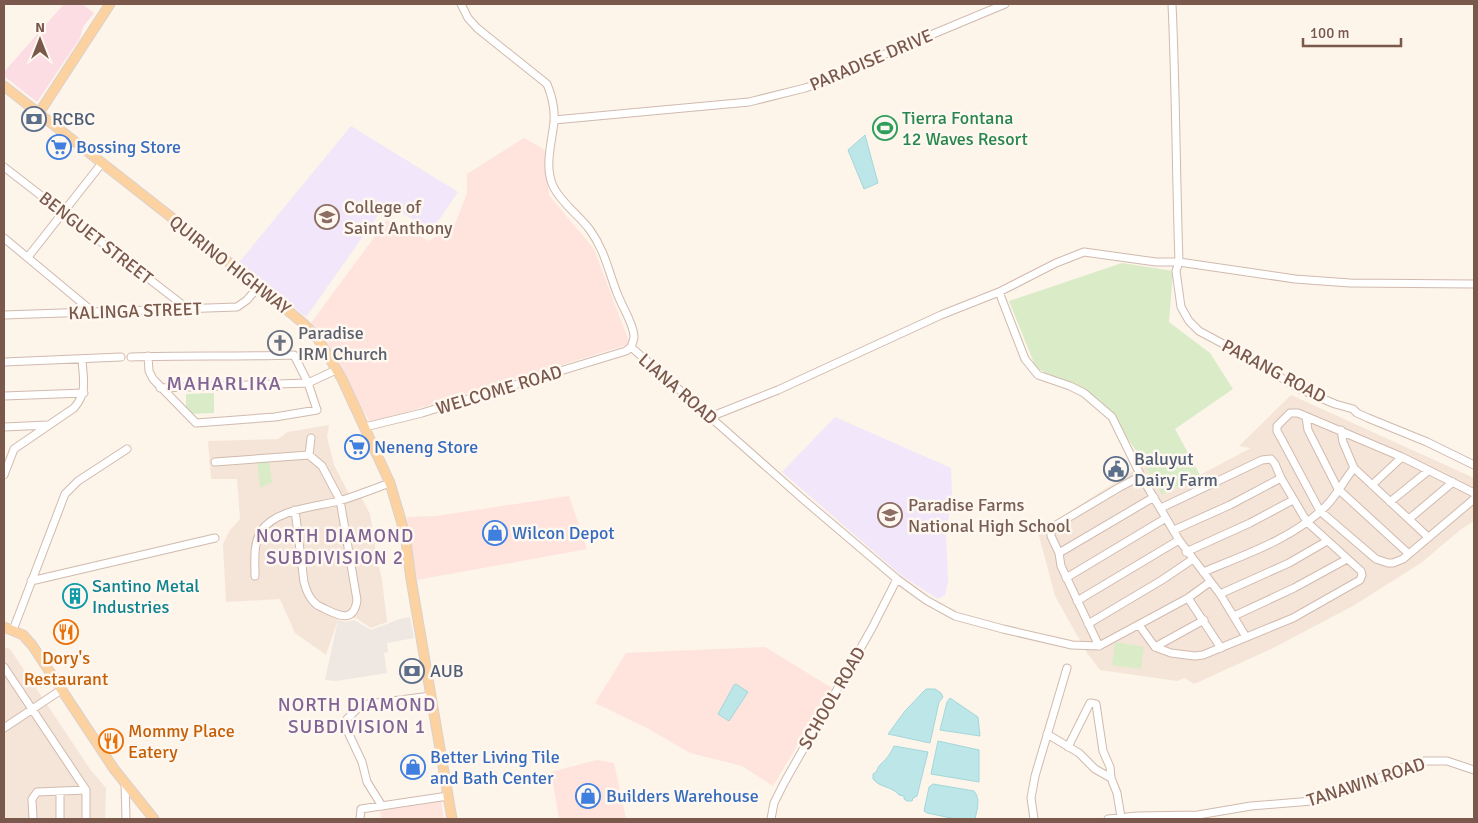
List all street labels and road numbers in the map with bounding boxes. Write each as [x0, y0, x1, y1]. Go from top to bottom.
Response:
street label: PARADISE DRIVE [806, 24, 936, 96]
street label: BENGUET STREET [35, 187, 157, 289]
street label: QUIRINO HIGHWAY [165, 211, 295, 319]
street label: KALINGA STREET [68, 298, 202, 324]
street label: PARANG ROAD [1218, 334, 1330, 408]
street label: LIANA ROAD [634, 349, 722, 429]
street label: WELCOME ROAD [433, 360, 565, 420]
street label: SCHOOL ROAD [794, 643, 870, 753]
street label: TANAWIN ROAD [1304, 753, 1428, 811]

